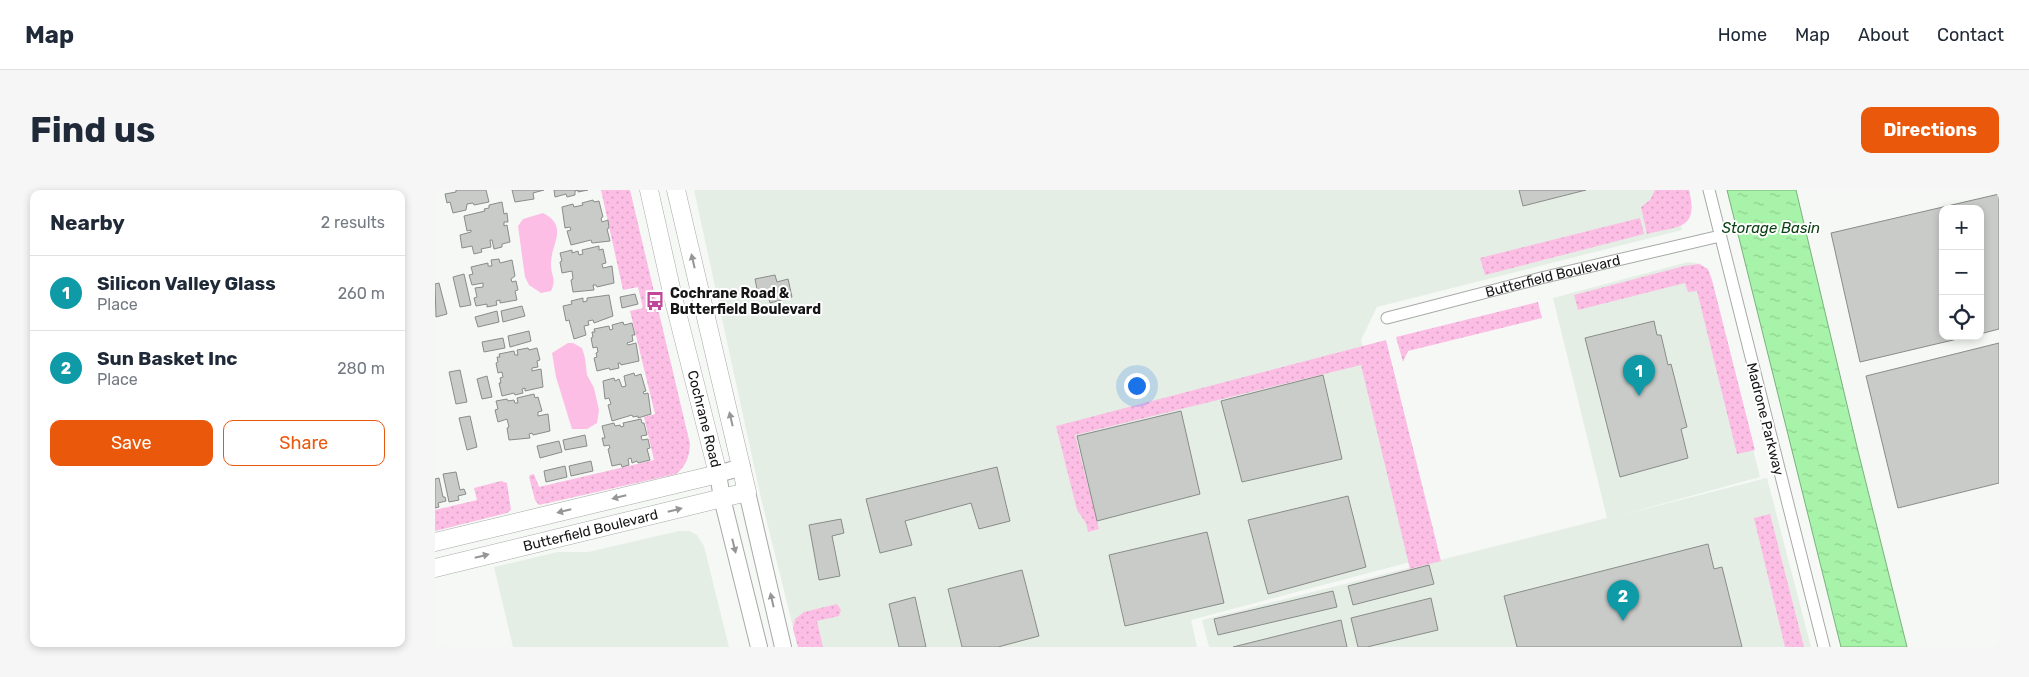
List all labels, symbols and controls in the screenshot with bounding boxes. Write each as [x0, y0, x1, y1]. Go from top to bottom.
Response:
text: Map [25, 21, 74, 49]
text: Home [1718, 24, 1767, 46]
text: Map [1795, 24, 1830, 46]
text: About [1858, 24, 1909, 46]
text: Contact [1937, 24, 2004, 46]
button: Directions [1861, 107, 1999, 153]
text: Find us [30, 109, 155, 151]
map controls [1939, 205, 1984, 340]
button: + [1939, 205, 1984, 250]
text: Nearby [50, 210, 125, 235]
text: 2 results [321, 213, 385, 232]
water label: Storage Basin [1722, 219, 1820, 237]
button: − [1939, 250, 1984, 295]
street label: Butterfield Boulevard [1483, 251, 1622, 301]
one-way arrow [689, 254, 697, 269]
text: Silicon Valley Glass [97, 272, 276, 295]
text: 1 [62, 284, 70, 303]
text: 260 m [338, 284, 385, 303]
place label: Cochrane Road & Butterfield Boulevard [670, 285, 821, 318]
bus stop icon: Cochrane Road & Butterfield Boulevard [644, 290, 666, 312]
text: Place [97, 295, 138, 314]
button: locate [1939, 295, 1984, 340]
text: Sun Basket Inc [97, 347, 238, 370]
pin: 1 [1623, 355, 1655, 396]
text: 2 [61, 359, 71, 378]
text: 280 m [337, 359, 385, 378]
street label: Madrone Parkway [1743, 361, 1787, 477]
street label: Cochrane Road [684, 369, 724, 469]
text: Place [97, 370, 138, 389]
your location [1124, 373, 1150, 399]
one-way arrow [727, 412, 735, 427]
button: Save [50, 420, 213, 466]
button: Share [223, 420, 385, 466]
one-way arrow [611, 493, 626, 501]
street label: Butterfield Boulevard [521, 506, 660, 555]
one-way arrow [667, 506, 682, 514]
one-way arrow [557, 507, 572, 515]
one-way arrow [730, 538, 738, 553]
one-way arrow [475, 552, 490, 560]
pin: 2 [1607, 580, 1639, 621]
one-way arrow [768, 592, 776, 607]

